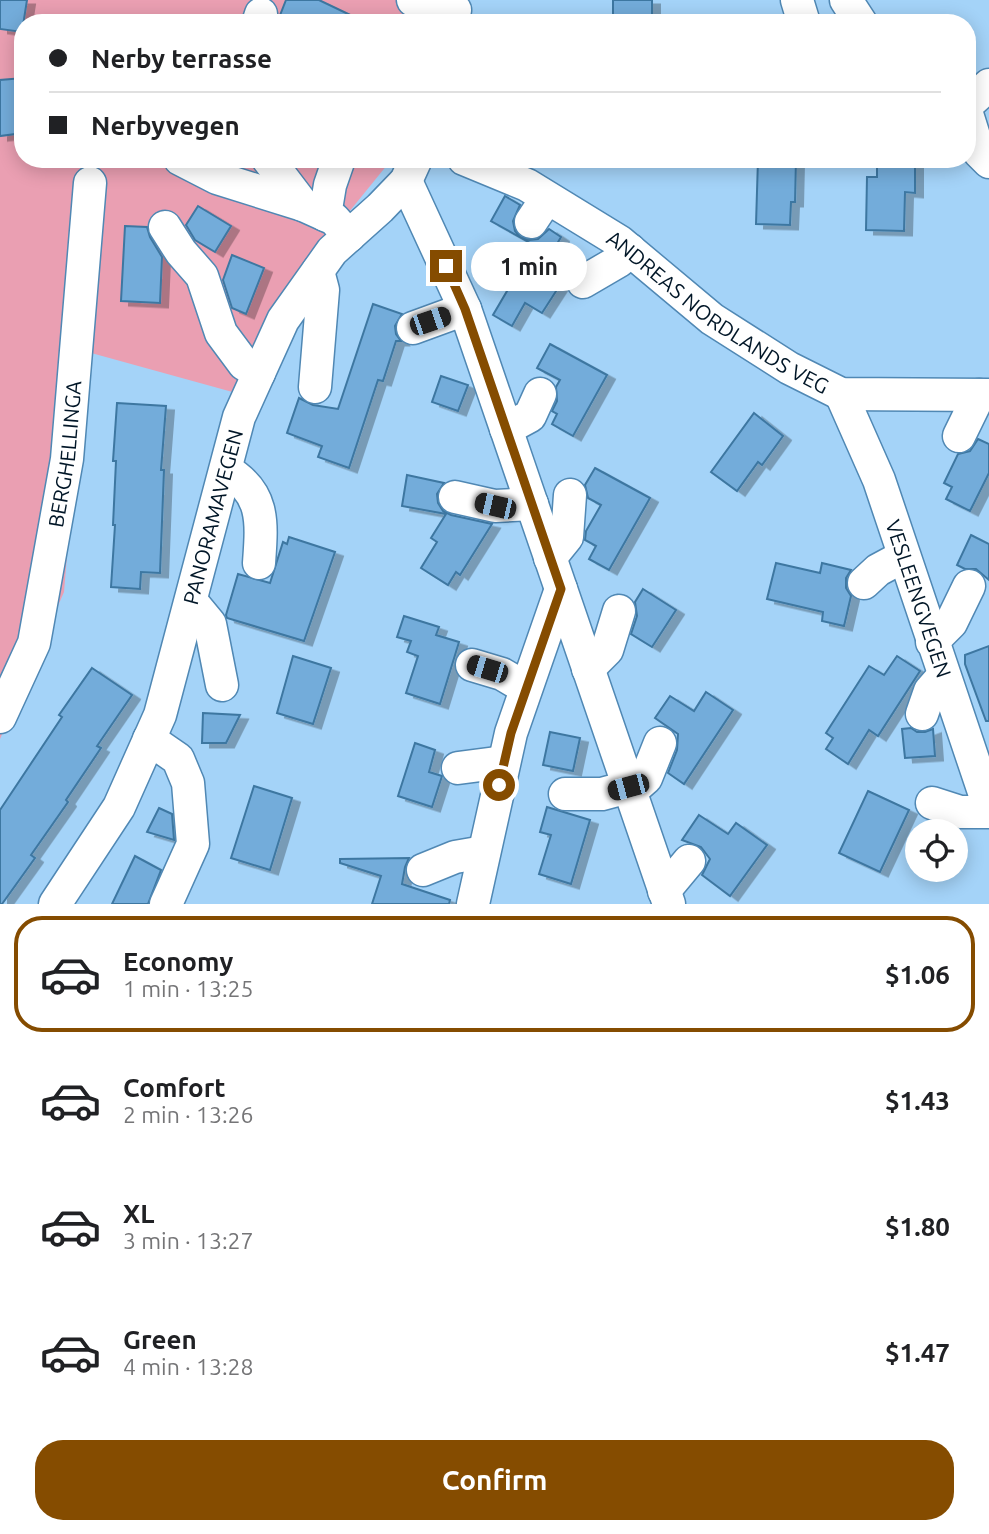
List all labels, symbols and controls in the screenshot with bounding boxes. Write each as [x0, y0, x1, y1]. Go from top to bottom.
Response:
text: Nerby terrasse [91, 44, 272, 73]
text: Nerbyvegen [91, 111, 240, 140]
street label: ANDREAS NORDLANDS VEG [603, 225, 833, 398]
callout: 1 min [471, 242, 586, 290]
route end [430, 250, 462, 282]
text: 1 min [500, 254, 558, 279]
car [407, 304, 454, 338]
street label: BERGHELLINGA [43, 379, 86, 529]
street label: PANORAMAVEGEN [178, 427, 247, 607]
car [473, 491, 518, 521]
street label: VESLEENGVEGEN [881, 517, 956, 680]
car [464, 653, 511, 685]
route start [483, 769, 515, 801]
car [605, 771, 652, 803]
map controls [905, 819, 968, 882]
button: locate [905, 819, 968, 882]
icon: car [39, 943, 102, 1006]
text: Economy [123, 947, 233, 976]
text: $1.06 [885, 960, 950, 989]
text: 1 min · 13:25 [123, 976, 254, 1001]
icon: car [39, 1069, 102, 1132]
text: Comfort [123, 1073, 226, 1102]
text: $1.43 [885, 1086, 950, 1115]
text: 2 min · 13:26 [123, 1102, 254, 1127]
icon: car [39, 1195, 102, 1258]
text: XL [123, 1199, 154, 1228]
text: $1.80 [885, 1212, 950, 1241]
text: 3 min · 13:27 [123, 1228, 254, 1253]
icon: car [39, 1321, 102, 1384]
text: Green [123, 1325, 197, 1354]
text: $1.47 [885, 1338, 950, 1367]
text: 4 min · 13:28 [123, 1354, 254, 1379]
button: Confirm [35, 1440, 954, 1520]

